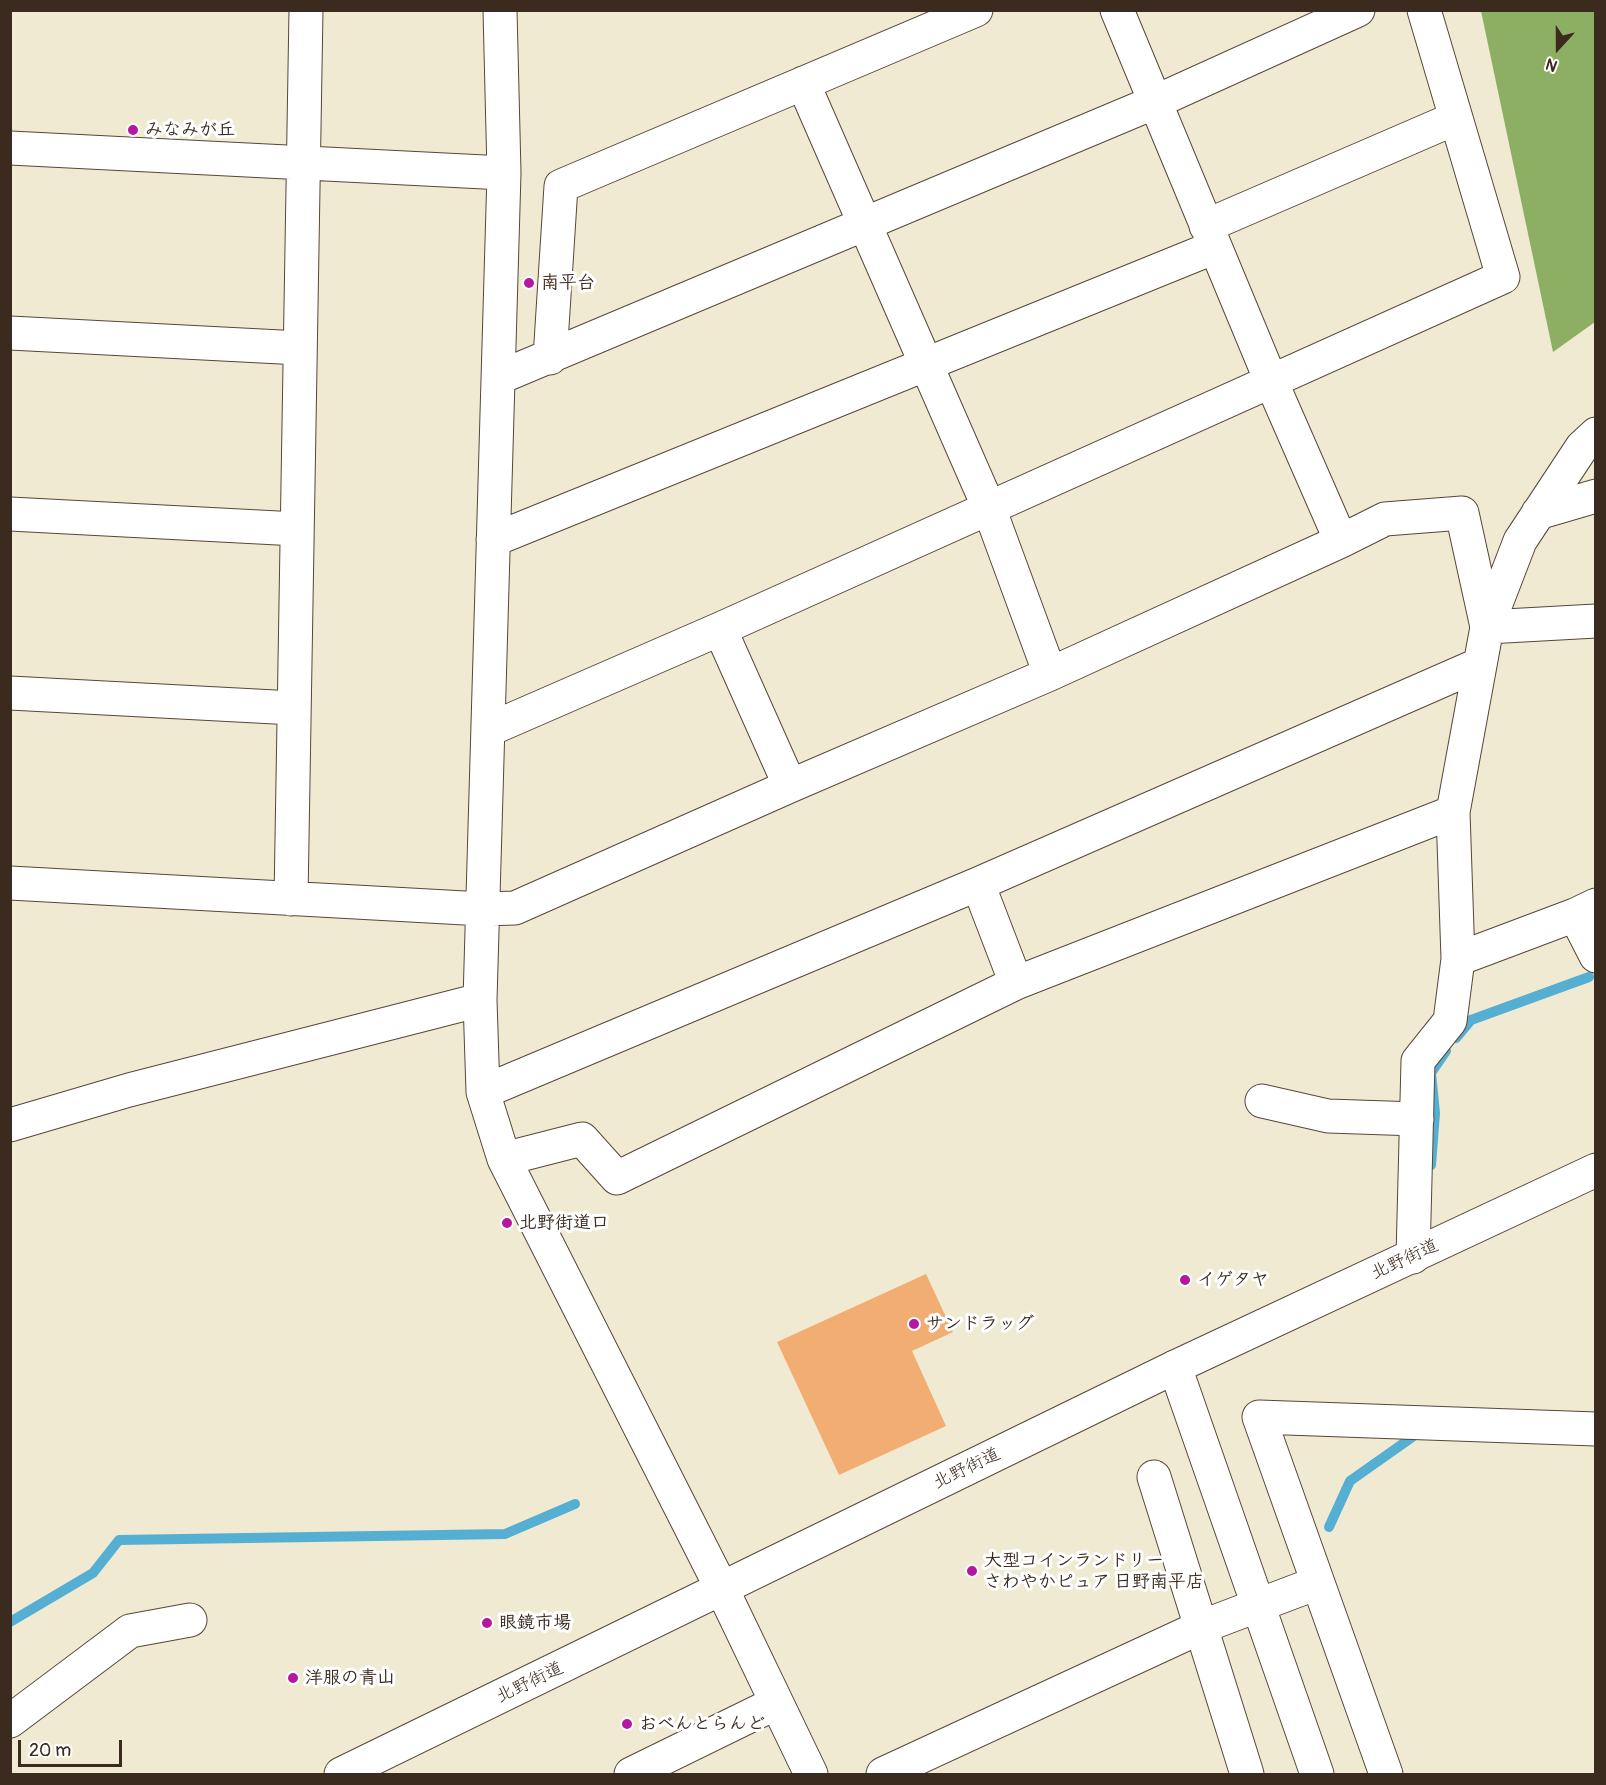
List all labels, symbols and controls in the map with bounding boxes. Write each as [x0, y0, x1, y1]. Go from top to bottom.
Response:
north arrow [1528, 18, 1588, 78]
text: N [1543, 54, 1560, 76]
place label: みなみが丘 [145, 119, 235, 141]
marker: みなみが丘 [126, 123, 140, 137]
place label: 南平台 [541, 272, 595, 294]
marker: 南平台 [522, 276, 536, 290]
place label: 北野街道口 [519, 1212, 609, 1234]
marker: 北野街道口 [500, 1216, 514, 1230]
street label: 北野街道 [1368, 1235, 1442, 1285]
place label: イゲタヤ [1197, 1269, 1269, 1291]
marker: イゲタヤ [1178, 1273, 1192, 1287]
place label: サンドラッグ [926, 1313, 1034, 1335]
marker: サンドラッグ [907, 1317, 921, 1331]
street label: 北野街道 [930, 1444, 1004, 1494]
place label: 大型コインランドリー さわやかピュア 日野南平店 [984, 1550, 1204, 1592]
marker: 大型コインランドリー さわやかピュア 日野南平店 [965, 1564, 979, 1578]
place label: 眼鏡市場 [499, 1612, 571, 1634]
marker: 眼鏡市場 [480, 1616, 494, 1630]
street label: 北野街道 [493, 1658, 567, 1708]
place label: 洋服の青山 [305, 1667, 395, 1689]
marker: 洋服の青山 [286, 1671, 300, 1685]
place label: おべんとらんど [639, 1713, 765, 1735]
marker: おべんとらんど [620, 1717, 634, 1731]
scale bar [21, 1728, 124, 1766]
text: 20 m [29, 1739, 71, 1762]

